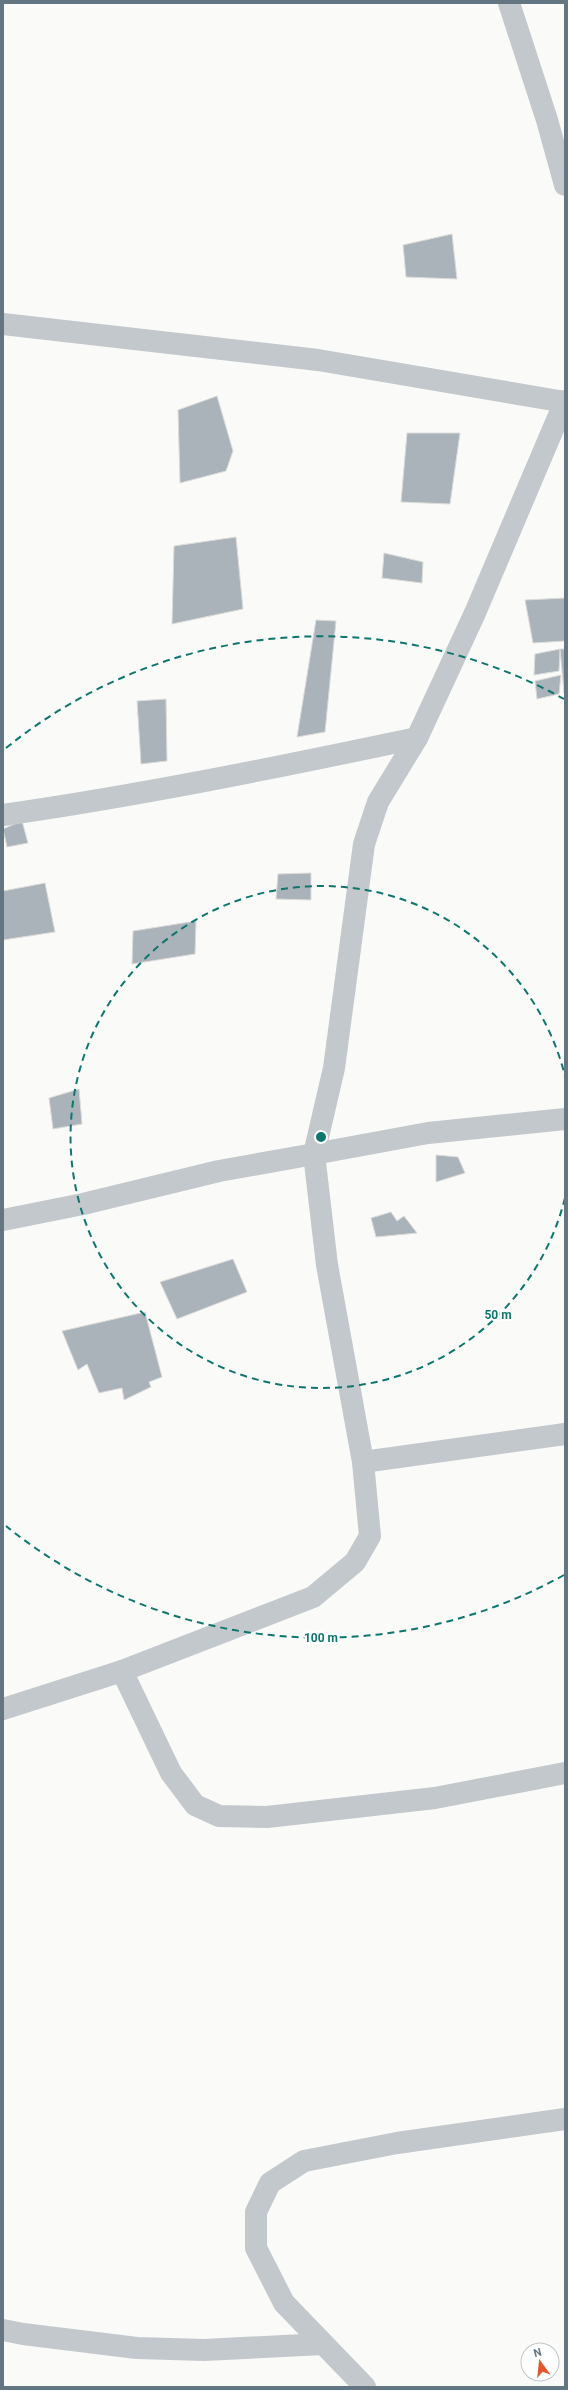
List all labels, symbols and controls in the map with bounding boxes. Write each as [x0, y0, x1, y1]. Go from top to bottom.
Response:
centre of rings [314, 1130, 328, 1144]
text: 50 m [484, 1308, 512, 1322]
text: 100 m [304, 1631, 338, 1645]
north arrow [520, 2342, 560, 2382]
text: N [532, 2345, 543, 2360]

